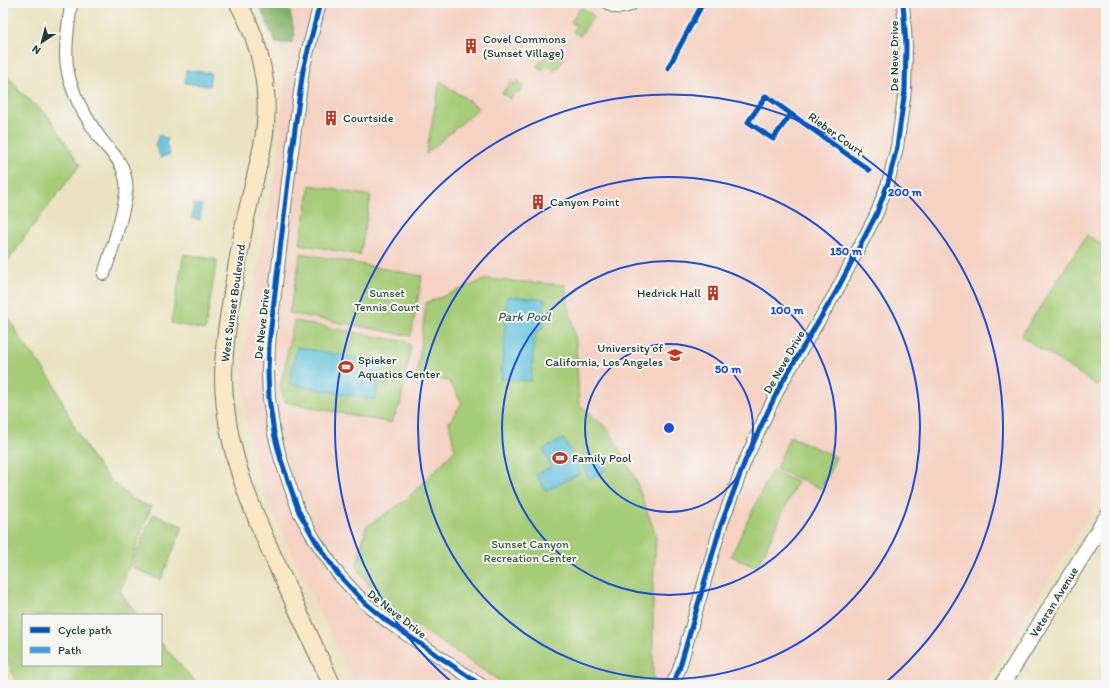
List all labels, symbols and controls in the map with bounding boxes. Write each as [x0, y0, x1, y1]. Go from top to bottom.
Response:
street label: De Neve Drive [887, 20, 901, 92]
north arrow [22, 22, 62, 62]
place label: Covel Commons (Sunset Village) [483, 32, 566, 60]
building icon: Covel Commons (Sunset Village) [462, 37, 480, 55]
text: N [30, 42, 43, 57]
building icon: Courtside [322, 109, 340, 127]
street label: Rieber Court [806, 109, 867, 159]
place label: Courtside [343, 111, 394, 125]
text: 200 m [888, 185, 923, 199]
building icon: Canyon Point [529, 193, 547, 211]
place label: Canyon Point [550, 195, 620, 209]
street label: West Sunset Boulevard [218, 243, 248, 363]
text: 150 m [830, 244, 863, 258]
building icon: Hedrick Hall [704, 284, 722, 302]
park label: Sunset Tennis Court [354, 286, 420, 314]
place label: Hedrick Hall [637, 286, 702, 300]
street label: De Neve Drive [251, 288, 273, 360]
text: 100 m [770, 303, 804, 317]
water label: Park Pool [498, 309, 552, 324]
street label: De Neve Drive [760, 328, 808, 396]
place label: University of California, Los Angeles [545, 341, 663, 369]
school or university icon: University of California, Los Angeles [666, 346, 684, 364]
place label: Spieker Aquatics Center [358, 353, 441, 381]
sports icon: Spieker Aquatics Center [337, 358, 355, 376]
text: 50 m [715, 362, 742, 376]
centre of rings [662, 421, 676, 435]
sports icon: Family Pool [551, 449, 569, 467]
place label: Family Pool [572, 451, 632, 465]
park label: Sunset Canyon Recreation Center [483, 537, 577, 565]
street label: Veteran Avenue [1027, 564, 1081, 640]
street label: De Neve Drive [365, 587, 430, 642]
legend [22, 614, 162, 666]
text: Cycle path [58, 623, 112, 637]
text: Path [58, 643, 81, 657]

